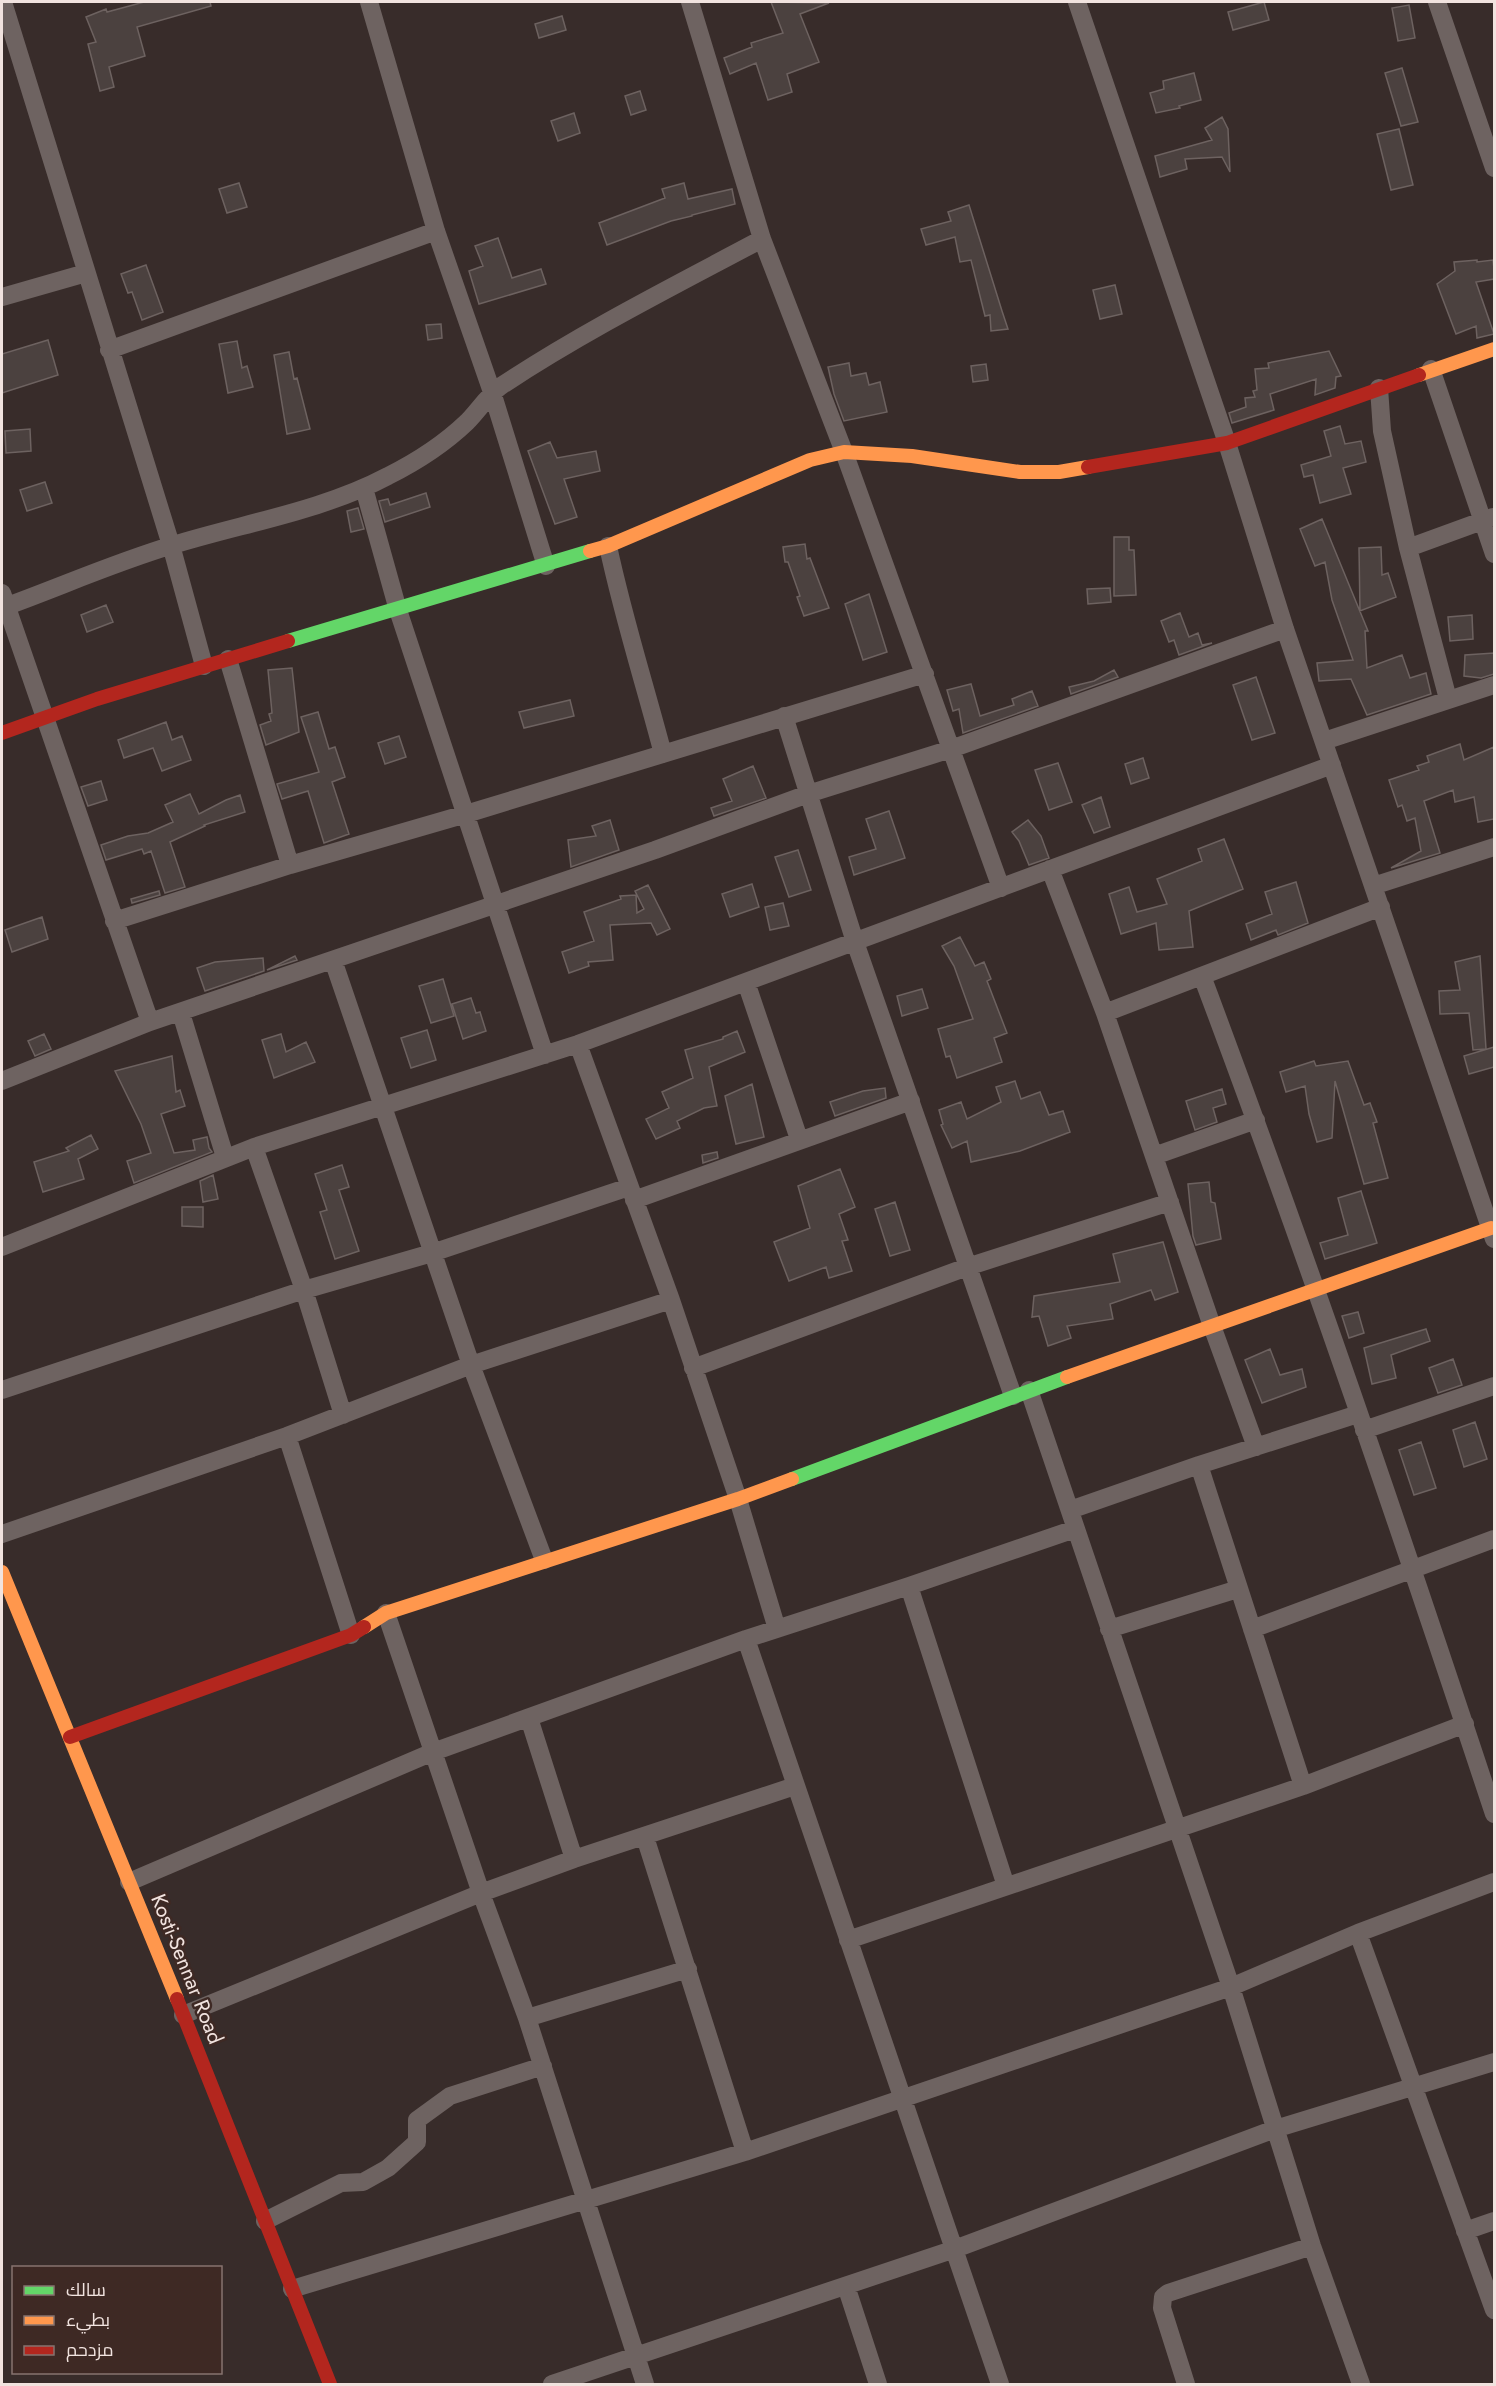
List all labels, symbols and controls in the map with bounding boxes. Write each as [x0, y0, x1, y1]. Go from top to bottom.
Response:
street label: Kosti-Sennar Road [143, 1890, 231, 2048]
legend [12, 2266, 222, 2374]
text: سالك [66, 2277, 106, 2303]
text: بطيء [66, 2307, 110, 2334]
text: مزدحم [66, 2337, 114, 2363]

